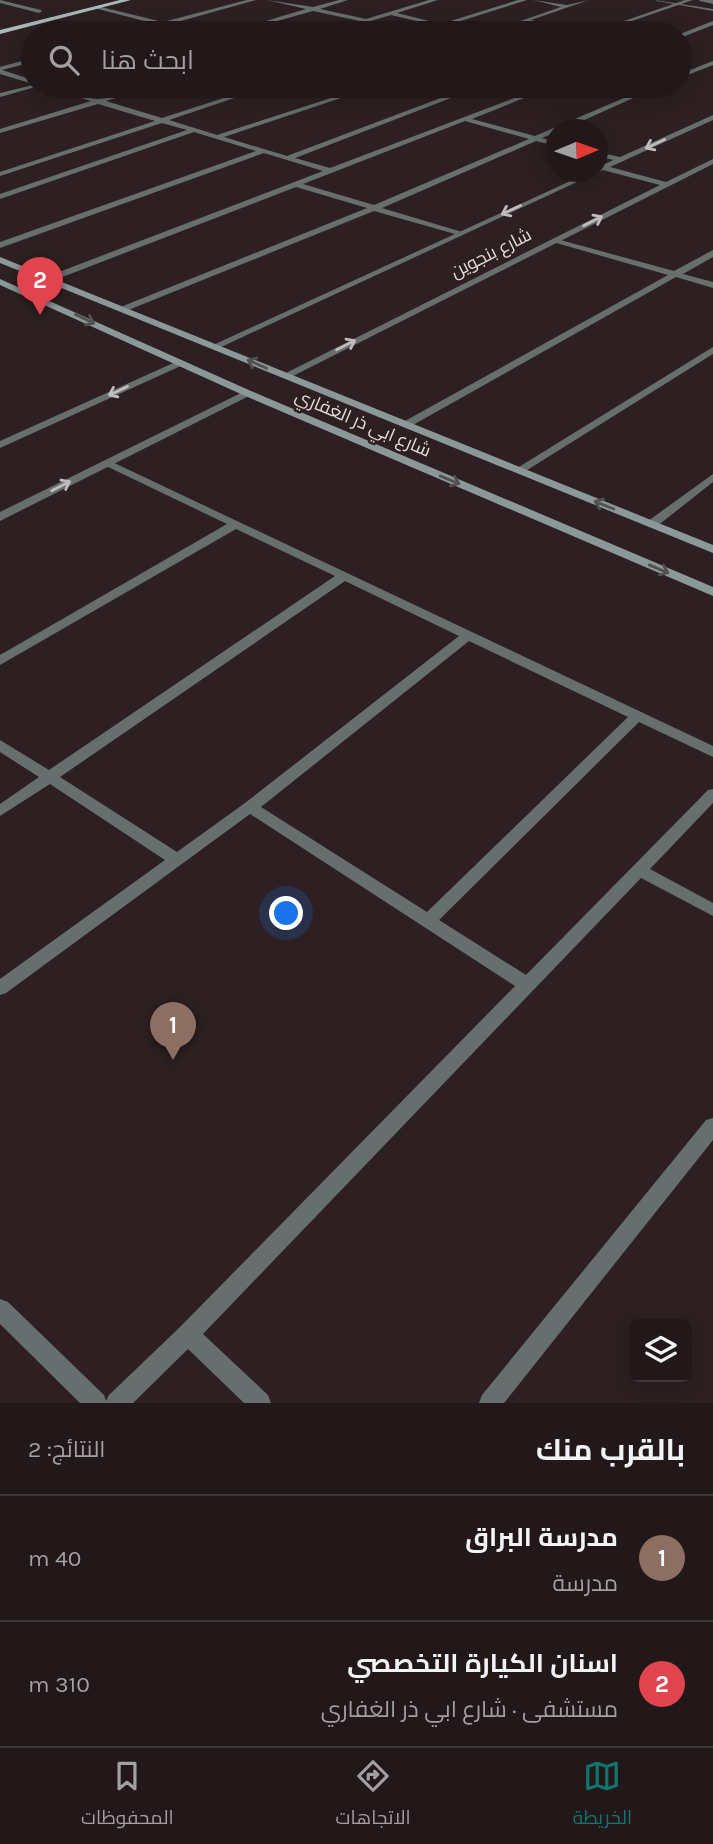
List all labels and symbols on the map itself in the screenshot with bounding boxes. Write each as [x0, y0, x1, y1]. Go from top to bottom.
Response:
north arrow [545, 119, 608, 182]
one-way arrow [645, 137, 666, 151]
one-way arrow [501, 204, 522, 218]
one-way arrow [582, 214, 603, 228]
street label: شارع بنجوين [447, 223, 536, 284]
pin: 2 [17, 257, 63, 315]
one-way arrow [74, 313, 95, 326]
one-way arrow [335, 338, 355, 352]
one-way arrow [247, 357, 269, 370]
street label: شارع ابي ذر الغفاري [291, 384, 434, 464]
one-way arrow [108, 385, 129, 398]
one-way arrow [439, 474, 461, 487]
one-way arrow [50, 479, 71, 493]
one-way arrow [594, 498, 616, 511]
one-way arrow [648, 563, 670, 576]
your location [269, 896, 303, 930]
pin: 1 [150, 1002, 196, 1060]

